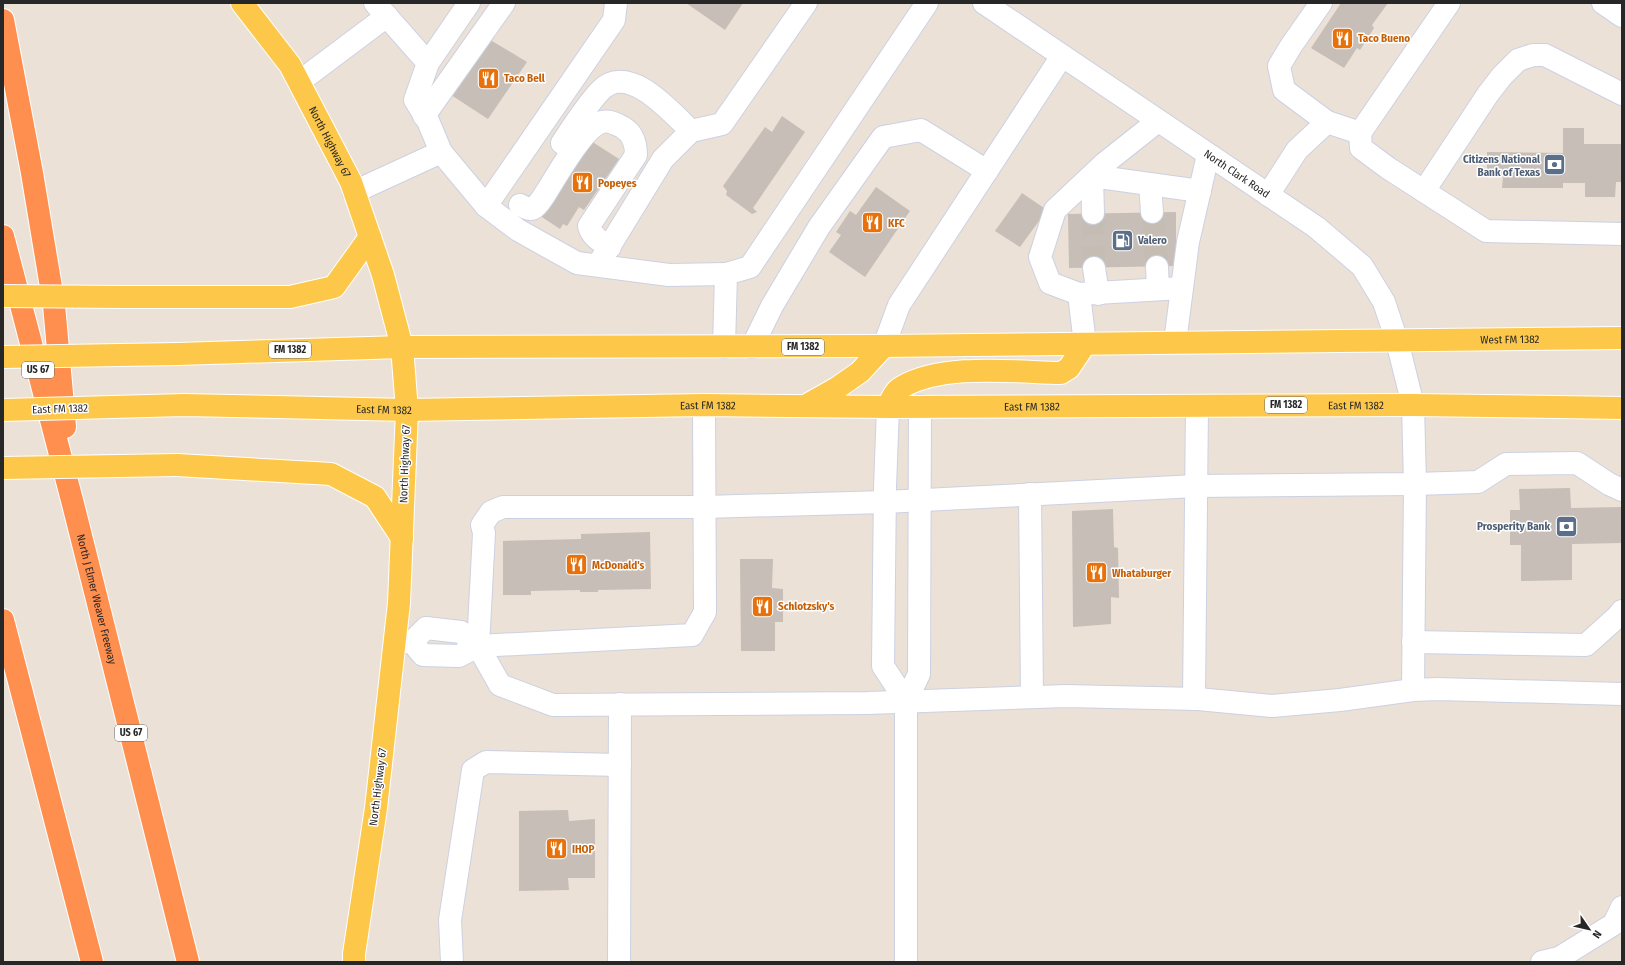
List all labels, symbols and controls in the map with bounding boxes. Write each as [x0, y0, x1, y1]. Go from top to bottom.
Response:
restaurant icon: Taco Bueno [1330, 25, 1356, 51]
place label: Taco Bueno [1358, 32, 1410, 45]
restaurant icon: Taco Bell [475, 65, 501, 91]
place label: Taco Bell [504, 72, 546, 85]
street label: North Highway 67 [306, 104, 354, 180]
street label: North Clark Road [1201, 147, 1272, 200]
bank icon: Citizens National Bank of Texas [1542, 152, 1568, 178]
place label: Citizens National Bank of Texas [1463, 153, 1541, 179]
restaurant icon: Popeyes [569, 170, 595, 196]
place label: Popeyes [598, 177, 637, 190]
restaurant icon: KFC [859, 210, 885, 236]
place label: KFC [888, 217, 905, 230]
fuel station icon: Valero [1109, 227, 1135, 253]
place label: Valero [1137, 234, 1167, 247]
street label: West FM 1382 [1480, 332, 1540, 346]
road number: FM 1382 [782, 339, 824, 355]
road number: FM 1382 [269, 342, 311, 358]
road number: US 67 [22, 362, 54, 378]
road number: FM 1382 [1265, 397, 1307, 413]
street label: East FM 1382 [680, 398, 736, 412]
street label: East FM 1382 [1328, 399, 1384, 412]
street label: East FM 1382 [1004, 400, 1060, 413]
street label: East FM 1382 [32, 402, 88, 416]
street label: East FM 1382 [356, 402, 412, 417]
street label: North Highway 67 [397, 424, 413, 503]
bank icon: Prosperity Bank [1553, 513, 1579, 539]
place label: Prosperity Bank [1477, 520, 1550, 533]
street label: North J Elmer Weaver Freeway [74, 533, 119, 666]
restaurant icon: McDonald's [564, 552, 590, 578]
place label: McDonald's [592, 559, 645, 572]
restaurant icon: Whataburger [1083, 560, 1109, 586]
place label: Whataburger [1112, 567, 1172, 580]
restaurant icon: Schlotzsky's [749, 593, 775, 619]
place label: Schlotzsky's [778, 600, 835, 613]
road number: US 67 [115, 725, 147, 741]
street label: North Highway 67 [367, 747, 389, 827]
restaurant icon: IHOP [544, 836, 570, 862]
place label: IHOP [572, 843, 595, 856]
north arrow [1569, 909, 1609, 949]
text: N [1590, 928, 1604, 941]

